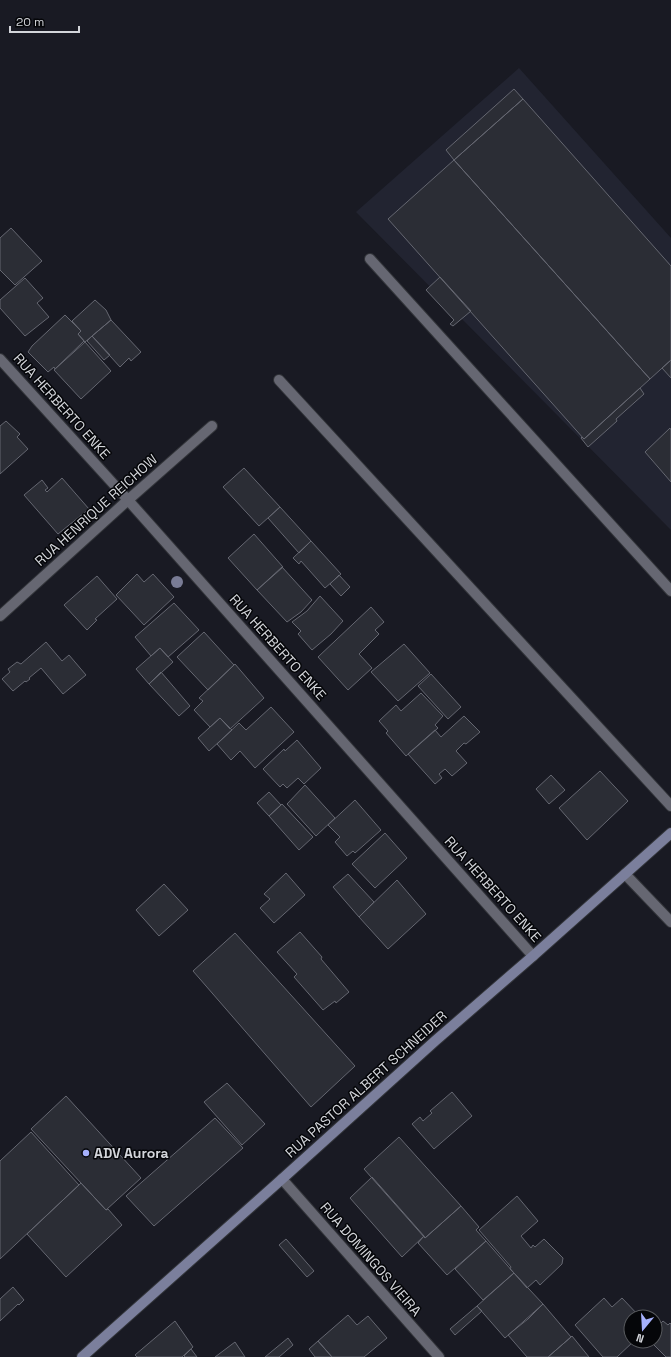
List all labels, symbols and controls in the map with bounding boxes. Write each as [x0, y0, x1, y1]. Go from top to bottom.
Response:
scale bar [10, 8, 79, 34]
text: 20 m [16, 14, 44, 30]
street label: RUA HERBERTO ENKE [10, 349, 114, 463]
street label: RUA HENRIQUE REICHOW [31, 450, 161, 570]
street label: RUA HERBERTO ENKE [226, 590, 330, 704]
street label: RUA HERBERTO ENKE [441, 832, 545, 946]
street label: RUA PASTOR ALBERT SCHNEIDER [281, 1007, 451, 1161]
place label: ADV Aurora [94, 1144, 169, 1162]
marker: ADV Aurora [81, 1148, 91, 1158]
street label: RUA DOMINGOS VIEIRA [317, 1198, 426, 1320]
north arrow [623, 1309, 663, 1349]
text: N [634, 1331, 646, 1346]

